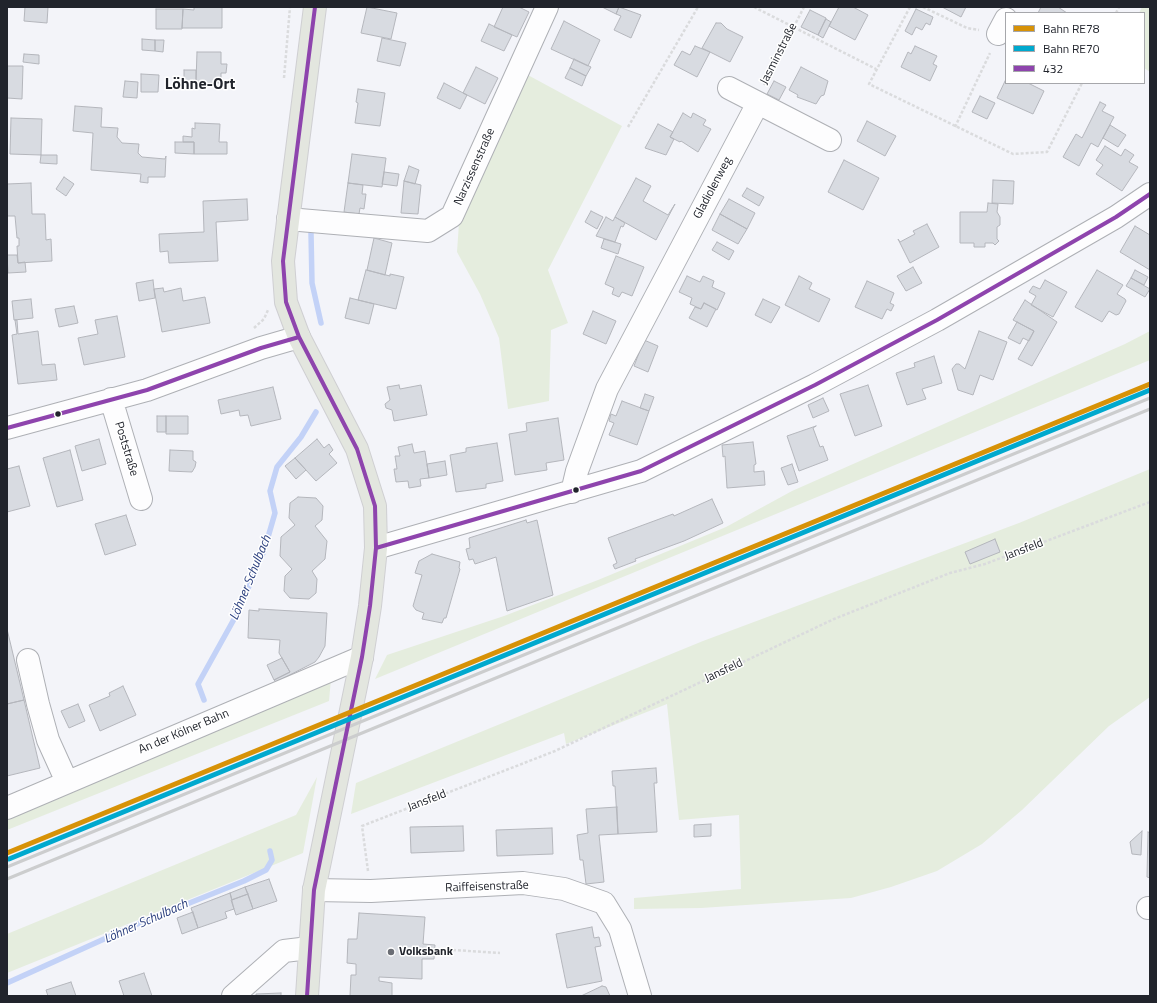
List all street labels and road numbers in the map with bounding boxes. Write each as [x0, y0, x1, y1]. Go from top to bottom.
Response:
street label: Jasminstraße [757, 21, 801, 87]
street label: Narzissenstraße [452, 126, 498, 208]
street label: Gladiolenweg [691, 155, 735, 221]
street label: Poststraße [111, 420, 141, 478]
street label: Jansfeld [1002, 536, 1046, 564]
street label: Jansfeld [703, 656, 745, 686]
street label: An der Kölner Bahn [137, 706, 231, 758]
street label: Jansfeld [405, 787, 449, 815]
street label: Raiffeisenstraße [445, 878, 529, 896]

